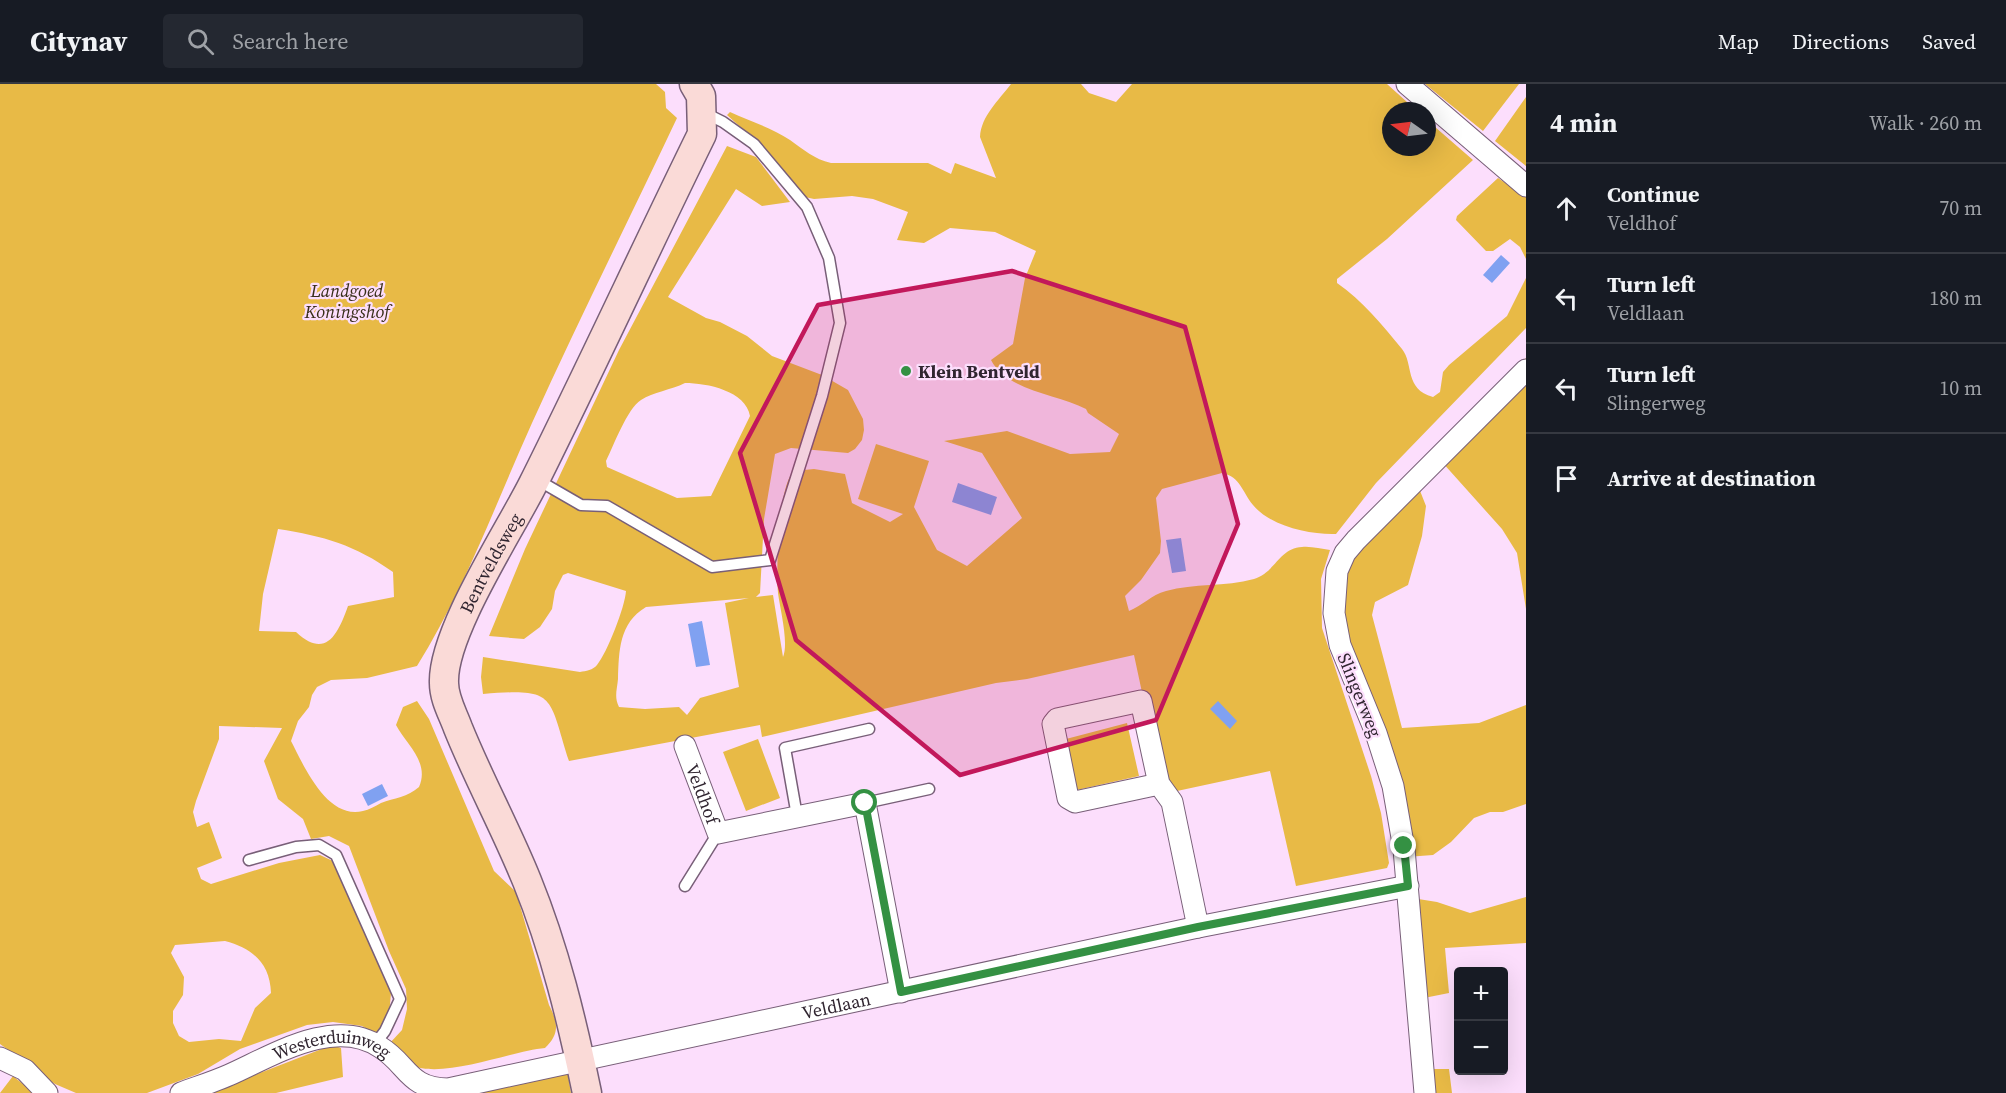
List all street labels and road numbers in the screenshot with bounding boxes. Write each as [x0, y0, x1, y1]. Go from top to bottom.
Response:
street label: Bentveldsweg [453, 508, 528, 617]
street label: Slingerweg [1332, 649, 1388, 741]
street label: Veldhof [680, 760, 726, 829]
street label: Veldlaan [799, 986, 873, 1025]
street label: Westerduinweg [268, 1047, 392, 1071]

